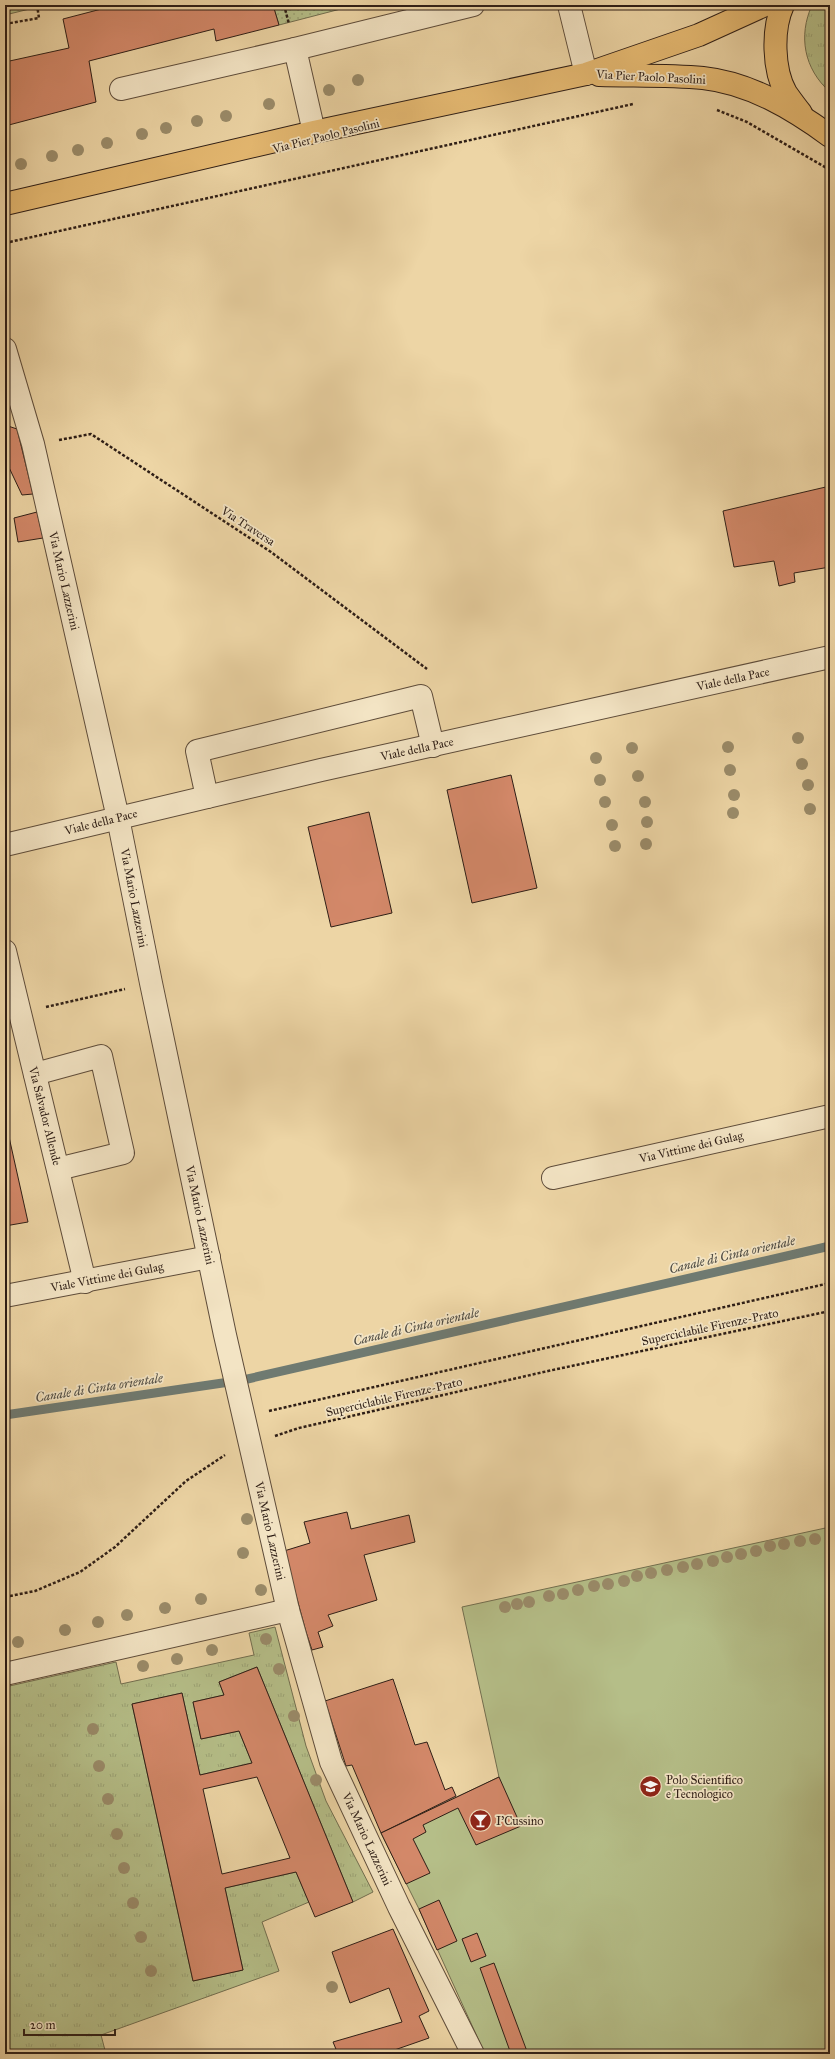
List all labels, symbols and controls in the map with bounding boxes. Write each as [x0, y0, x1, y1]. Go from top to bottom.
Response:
street label: Via Pier Paolo Pasolini [595, 67, 707, 87]
street label: Via Pier Paolo Pasolini [270, 116, 382, 156]
street label: Via Traversa [218, 503, 278, 549]
street label: Via Mario Lazzerini [46, 529, 82, 632]
street label: Viale della Pace [694, 664, 771, 694]
street label: Viale della Pace [378, 734, 455, 764]
street label: Viale della Pace [62, 806, 139, 838]
street label: Via Mario Lazzerini [117, 846, 151, 949]
street label: Via Salvador Allende [26, 1064, 64, 1167]
street label: Via Vittime dei Gulag [637, 1128, 745, 1167]
street label: Via Mario Lazzerini [182, 1163, 217, 1266]
water label: Canale di Cinta orientale [667, 1232, 798, 1277]
street label: Viale Vittime dei Gulag [48, 1259, 165, 1296]
water label: Canale di Cinta orientale [351, 1304, 482, 1349]
street label: Superciclabile Firenze-Prato [640, 1306, 780, 1348]
water label: Canale di Cinta orientale [34, 1370, 165, 1406]
street label: Superciclabile Firenze-Prato [324, 1374, 464, 1420]
street label: Via Mario Lazzerini [252, 1479, 288, 1582]
place label: Polo Scientifico e Tecnologico [666, 1773, 743, 1802]
school or university icon: Polo Scientifico e Tecnologico [638, 1774, 664, 1800]
street label: Via Mario Lazzerini [339, 1789, 395, 1888]
bar icon: I'Cussino [467, 1808, 493, 1834]
place label: I'Cussino [496, 1814, 543, 1828]
scale bar [24, 2011, 115, 2037]
text: 20 m [30, 2018, 56, 2032]

